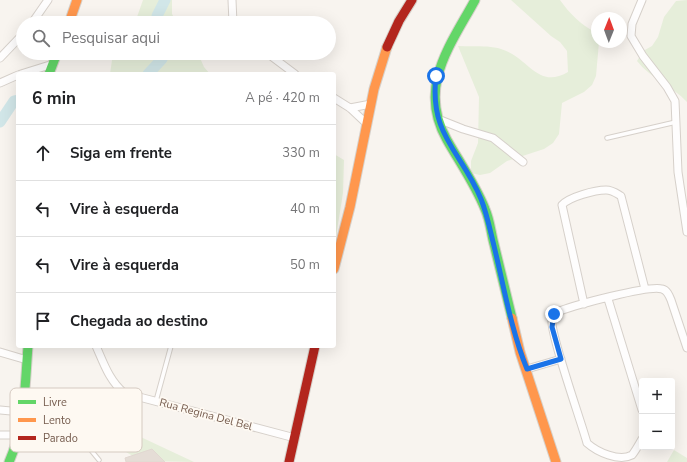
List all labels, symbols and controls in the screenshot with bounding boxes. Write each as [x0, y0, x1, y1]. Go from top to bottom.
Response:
north arrow [591, 12, 627, 48]
search box [16, 16, 336, 60]
icon: search [30, 27, 52, 49]
text: Pesquisar aqui [62, 28, 160, 48]
route start [427, 67, 445, 85]
text: 6 min [32, 87, 76, 110]
text: A pé · 420 m [245, 89, 320, 107]
icon: ahead [32, 142, 54, 164]
text: Siga em frente [70, 143, 172, 163]
text: 330 m [282, 144, 320, 162]
icon: left [32, 198, 54, 220]
text: Vire à esquerda [70, 199, 179, 219]
text: 40 m [290, 200, 320, 218]
icon: left [32, 254, 54, 276]
text: Vire à esquerda [70, 255, 179, 275]
text: 50 m [290, 256, 320, 274]
route end [545, 305, 563, 323]
icon: arrive [32, 310, 54, 332]
text: Chegada ao destino [70, 311, 208, 331]
map controls [639, 378, 675, 450]
button: + [639, 378, 675, 414]
legend [10, 388, 142, 452]
text: Livre [43, 395, 67, 410]
street label: Rua Regina Del Bel [158, 395, 255, 434]
text: Lento [43, 413, 71, 428]
button: − [639, 414, 675, 450]
text: Parado [43, 431, 78, 446]

